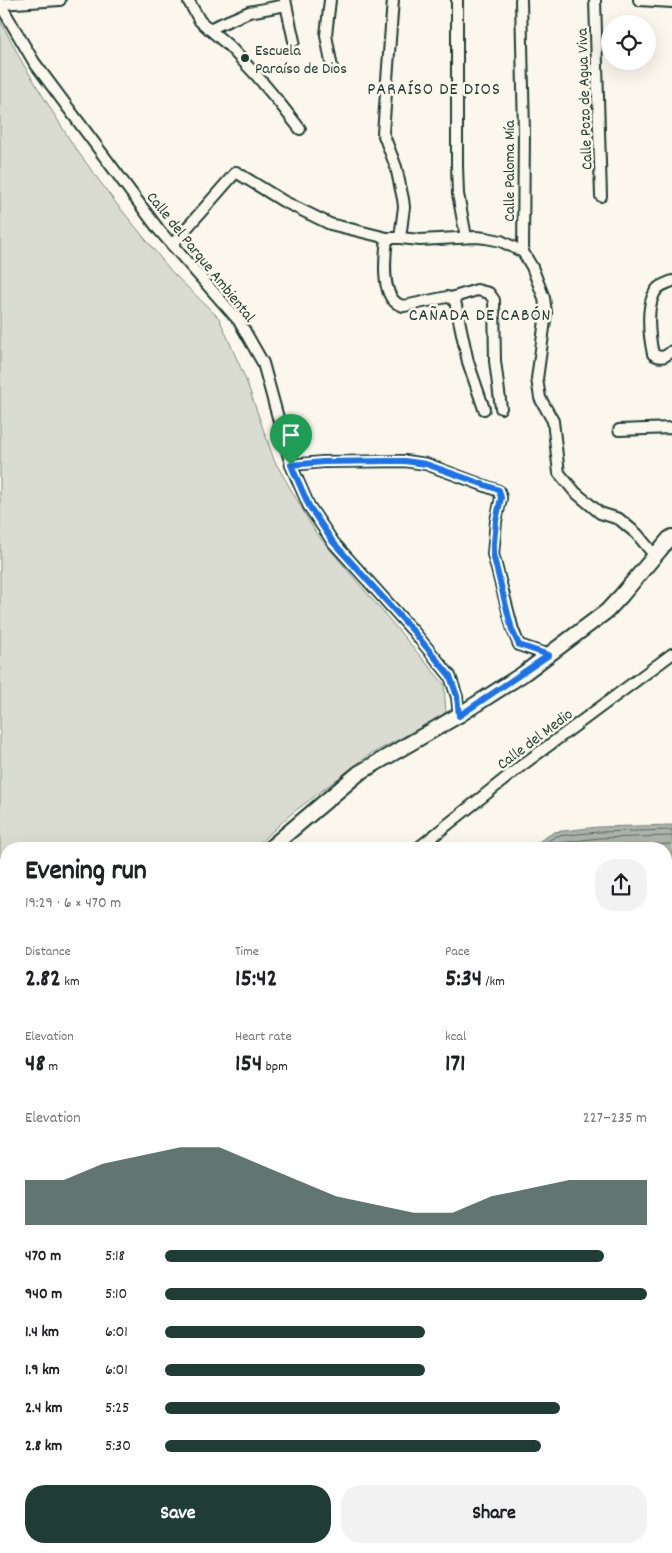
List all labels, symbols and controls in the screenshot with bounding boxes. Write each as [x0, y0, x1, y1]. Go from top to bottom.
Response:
map controls [601, 15, 656, 70]
button: locate [601, 15, 656, 70]
street label: Calle Pozo de Agua Viva [572, 27, 599, 170]
place label: Escuela Paraíso de Dios [255, 40, 347, 81]
marker: Escuela Paraíso de Dios [239, 52, 251, 64]
district label: PARAÍSO DE DIOS [367, 78, 501, 103]
street label: Calle Paloma Mía [499, 120, 522, 222]
street label: Calle del Parque Ambiental [140, 187, 260, 328]
district label: CAÑADA DE CABÓN [409, 304, 551, 329]
pin [270, 414, 312, 465]
icon: arrive [277, 421, 305, 449]
street label: Calle del Medio [493, 704, 578, 776]
text: Evening run [25, 853, 147, 893]
button: share [595, 859, 647, 911]
text: 19:29 · 6 × 470 m [25, 892, 121, 915]
text: Distance [25, 942, 71, 962]
text: Time [235, 942, 259, 962]
text: Pace [445, 942, 470, 962]
text: 2.82 [25, 962, 61, 998]
text: 15:42 [235, 962, 278, 998]
text: 5:34 [445, 962, 482, 998]
text: km [61, 972, 80, 992]
text: /km [482, 972, 505, 992]
text: Elevation [25, 1027, 74, 1047]
text: Heart rate [235, 1027, 292, 1047]
text: kcal [445, 1027, 466, 1047]
text: 48 [25, 1047, 45, 1083]
text: 154 [235, 1047, 262, 1083]
text: 171 [445, 1047, 466, 1083]
text: m [45, 1057, 58, 1077]
text: bpm [262, 1057, 288, 1077]
text: Elevation [25, 1107, 81, 1130]
text: 227–235 m [583, 1107, 647, 1130]
text: 470 m [25, 1245, 61, 1268]
text: 5:18 [105, 1245, 125, 1268]
text: 940 m [25, 1283, 62, 1306]
text: 5:10 [105, 1283, 127, 1306]
text: 1.4 km [25, 1321, 59, 1344]
text: 6:01 [105, 1321, 128, 1344]
text: 1.9 km [25, 1359, 60, 1382]
text: 6:01 [105, 1359, 128, 1382]
text: 2.4 km [25, 1397, 63, 1420]
text: 5:25 [105, 1397, 129, 1420]
text: 2.8 km [25, 1435, 62, 1458]
text: 5:30 [105, 1435, 131, 1458]
button: Save [25, 1485, 331, 1543]
button: Share [341, 1485, 647, 1543]

